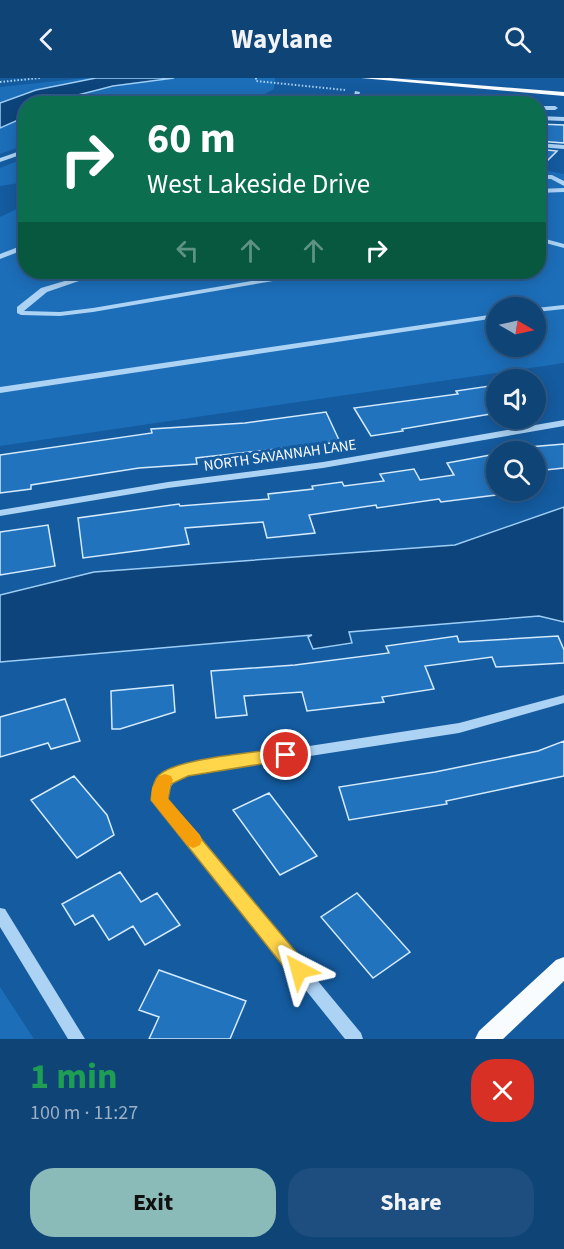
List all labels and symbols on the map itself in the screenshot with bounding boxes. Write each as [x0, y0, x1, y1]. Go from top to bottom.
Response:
north arrow [486, 297, 546, 357]
street label: NORTH SAVANNAH LANE [202, 434, 358, 477]
pin [260, 729, 311, 780]
position arrow [267, 938, 331, 1002]

